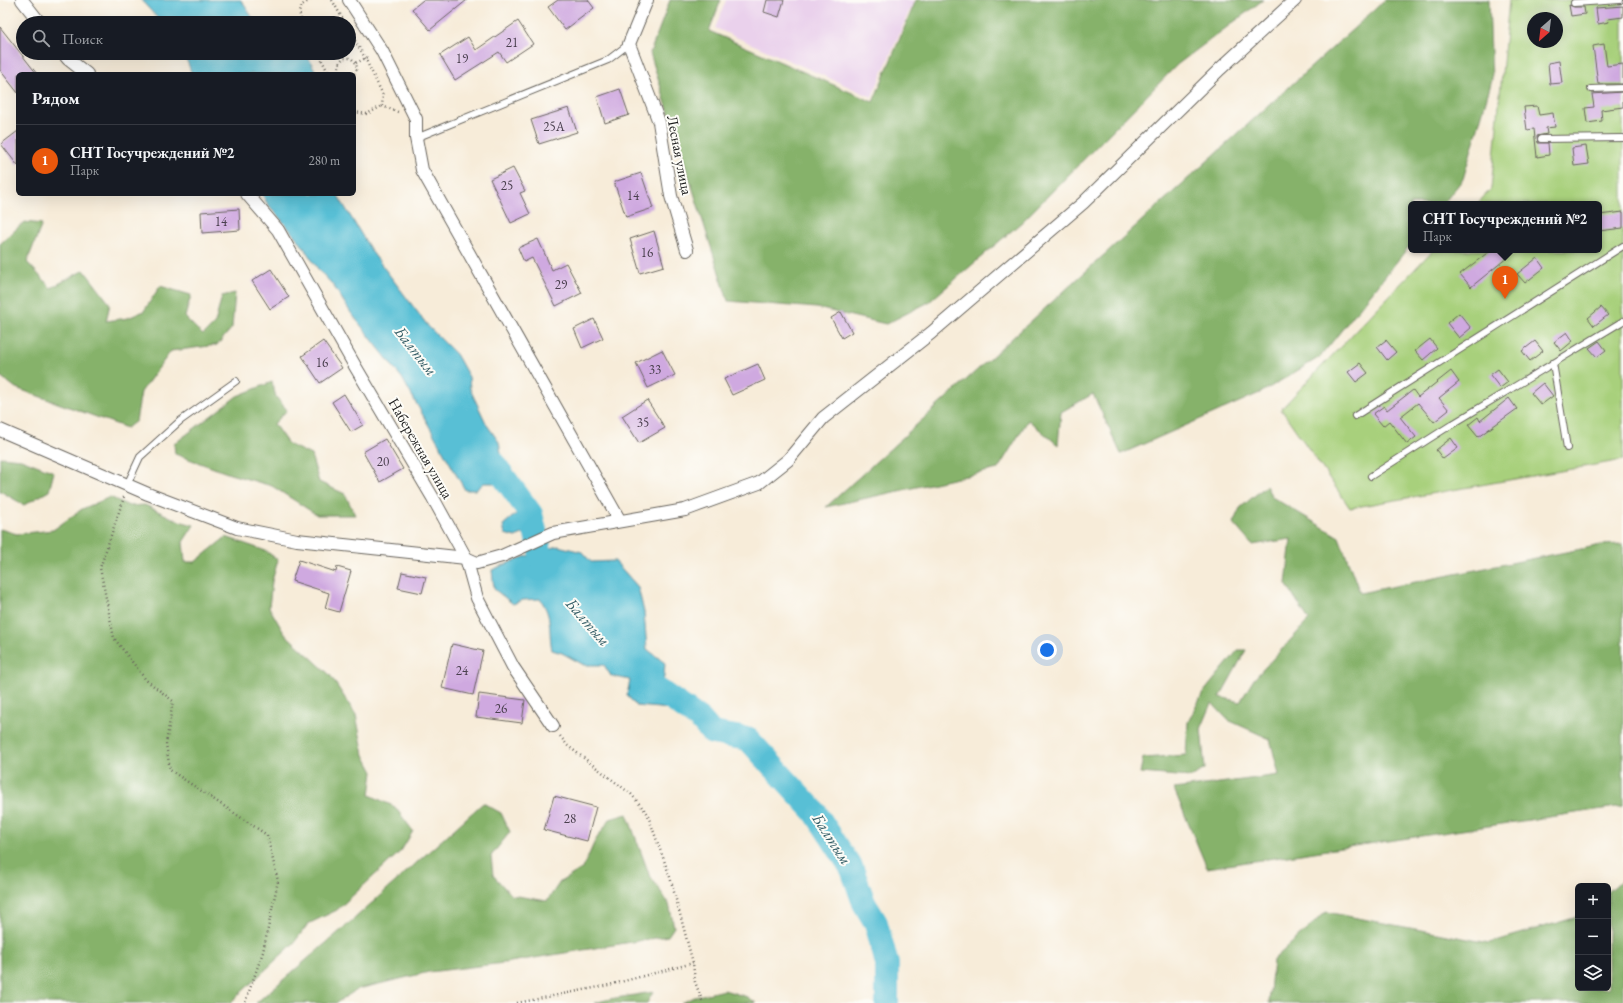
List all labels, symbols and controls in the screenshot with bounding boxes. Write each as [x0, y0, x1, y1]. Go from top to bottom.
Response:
north arrow [1527, 12, 1563, 48]
search box [16, 16, 356, 60]
icon: search [30, 27, 52, 49]
text: Поиск [62, 29, 103, 48]
house number: 21 [506, 34, 518, 51]
house number: 19 [456, 50, 469, 67]
text: Рядом [32, 87, 80, 109]
street label: Лесная улица [663, 114, 697, 196]
house number: 25А [543, 118, 566, 135]
text: СНТ Госучреждений №2 [70, 143, 235, 162]
text: 1 [42, 152, 48, 169]
text: 280 m [309, 152, 340, 169]
text: Парк [70, 162, 99, 179]
house number: 25 [501, 177, 513, 194]
house number: 14 [627, 187, 640, 204]
popup [1408, 201, 1602, 253]
text: СНТ Госучреждений №2 [1423, 209, 1587, 228]
house number: 14 [215, 213, 228, 230]
text: Парк [1423, 228, 1452, 245]
house number: 16 [641, 244, 653, 261]
pin: 1 [1492, 266, 1518, 299]
house number: 29 [555, 276, 568, 293]
water label: Балтым [389, 321, 442, 380]
house number: 16 [316, 354, 328, 371]
house number: 33 [649, 361, 661, 378]
street label: Набережная улица [384, 394, 458, 502]
house number: 35 [637, 414, 649, 431]
house number: 20 [377, 453, 389, 470]
water label: Балтым [561, 593, 615, 651]
your location [1037, 640, 1057, 660]
house number: 24 [456, 662, 469, 679]
house number: 26 [495, 700, 507, 717]
water label: Балтым [807, 808, 856, 869]
house number: 28 [564, 810, 576, 827]
map controls [1575, 883, 1611, 991]
button: + [1575, 883, 1611, 919]
button: − [1575, 919, 1611, 955]
button: layers [1575, 955, 1611, 991]

